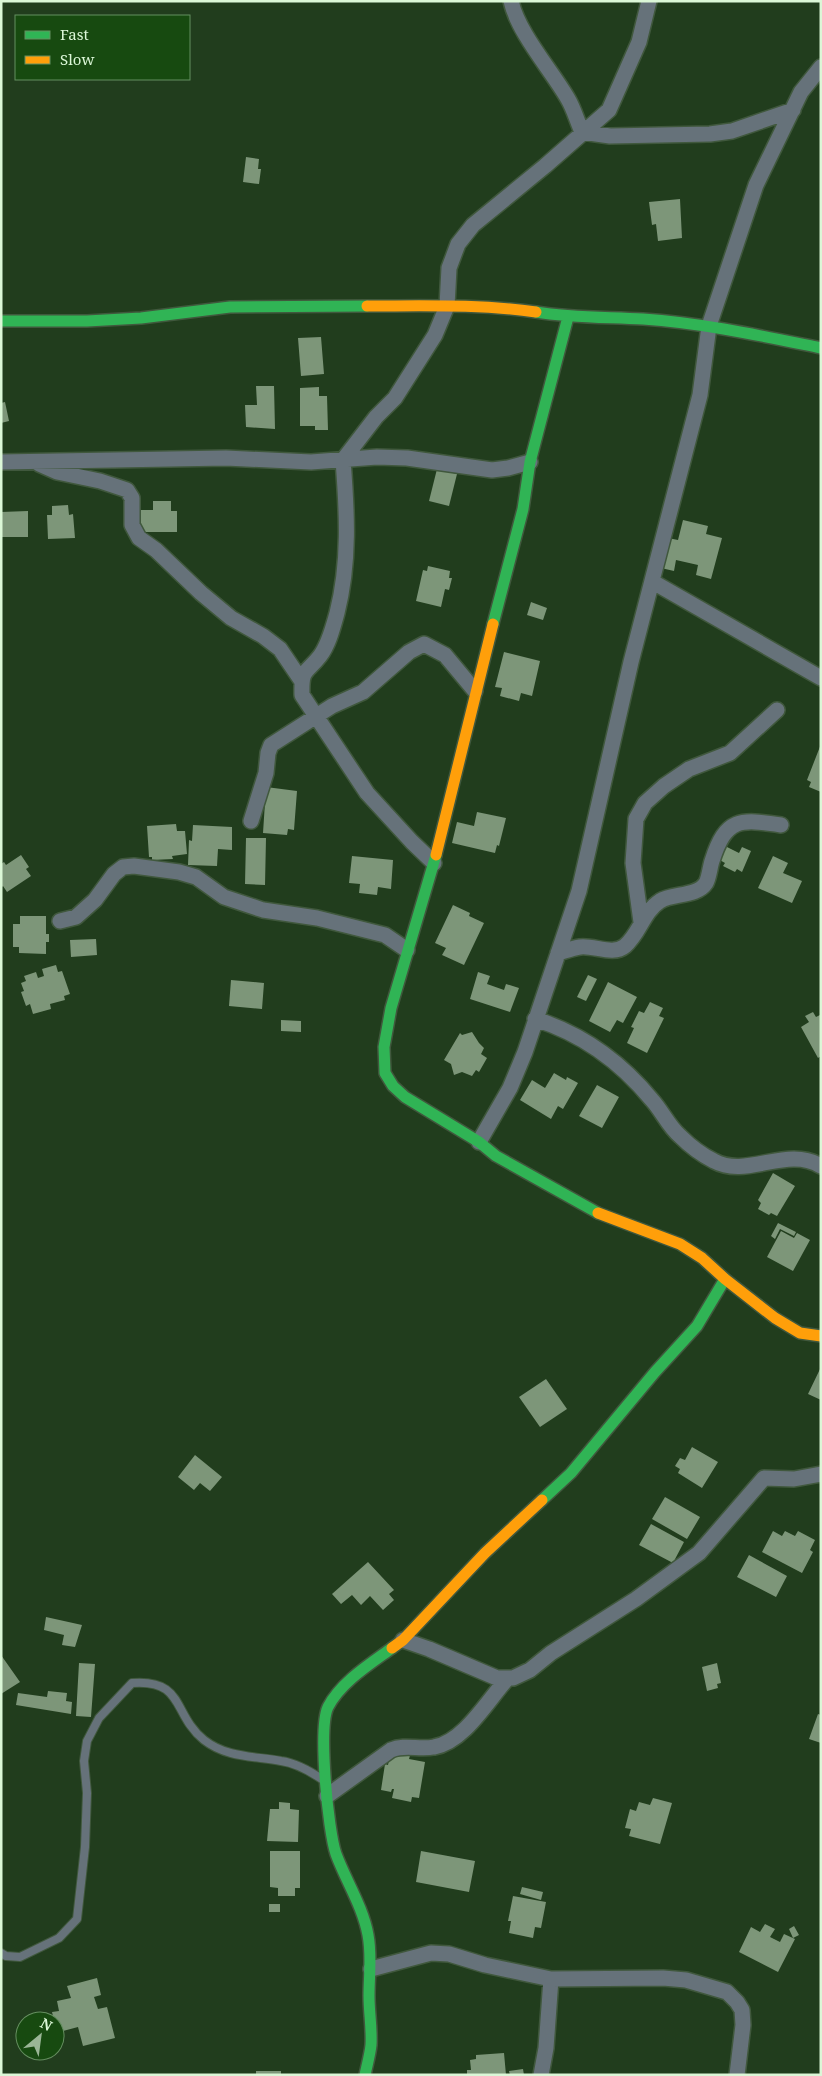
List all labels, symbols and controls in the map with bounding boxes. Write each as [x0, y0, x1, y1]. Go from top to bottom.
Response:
legend [15, 15, 190, 80]
text: Fast [60, 24, 89, 44]
text: Slow [60, 49, 94, 69]
north arrow [15, 2011, 65, 2061]
text: N [37, 2013, 56, 2035]

